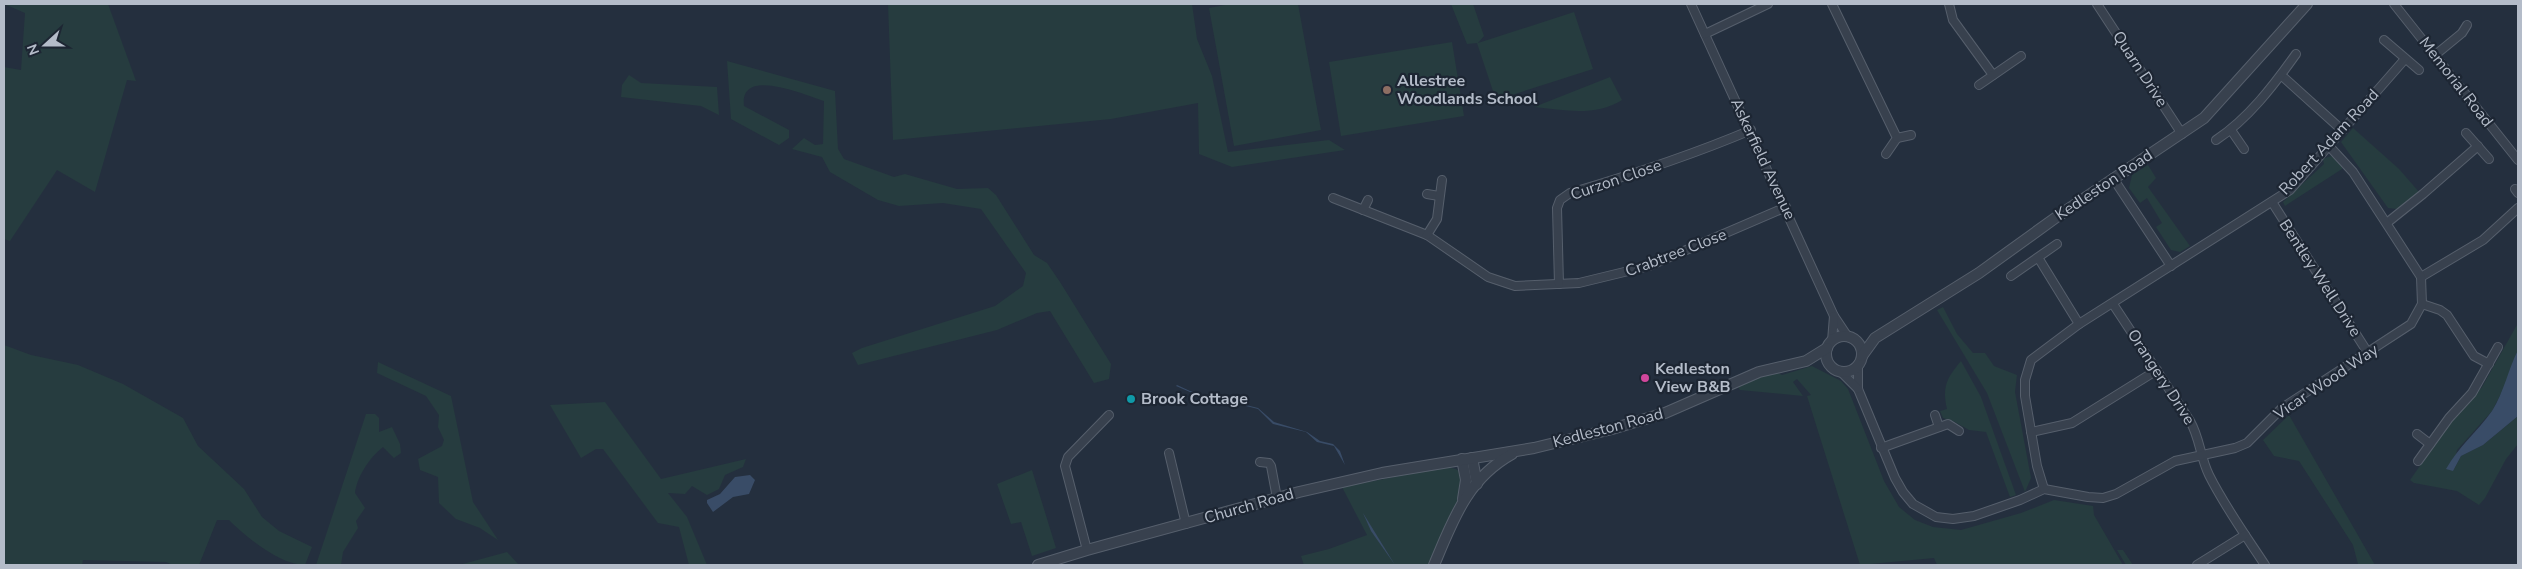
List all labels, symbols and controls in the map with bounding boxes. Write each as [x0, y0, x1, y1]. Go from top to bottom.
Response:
north arrow [20, 20, 70, 70]
street label: Quarn Drive [2107, 27, 2173, 111]
street label: Memorial Road [2414, 32, 2498, 132]
text: N [23, 41, 44, 58]
place label: Allestree Woodlands School [1397, 70, 1537, 110]
marker: Allestree Woodlands School [1381, 84, 1393, 96]
street label: Robert Adam Road [2274, 84, 2384, 200]
street label: Askerfield Avenue [1725, 95, 1801, 223]
street label: Kedleston Road [2051, 144, 2157, 226]
street label: Curzon Close [1567, 154, 1665, 206]
street label: Bentley Well Drive [2274, 215, 2366, 341]
street label: Crabtree Close [1622, 224, 1730, 282]
street label: Orangery Drive [2122, 325, 2200, 429]
street label: Vicar Wood Way [2269, 338, 2383, 426]
place label: Kedleston View B&B [1654, 358, 1731, 398]
marker: Kedleston View B&B [1639, 372, 1651, 384]
place label: Brook Cottage [1141, 388, 1248, 410]
marker: Brook Cottage [1125, 393, 1137, 405]
street label: Kedleston Road [1550, 403, 1666, 453]
street label: Church Road [1202, 483, 1296, 529]

